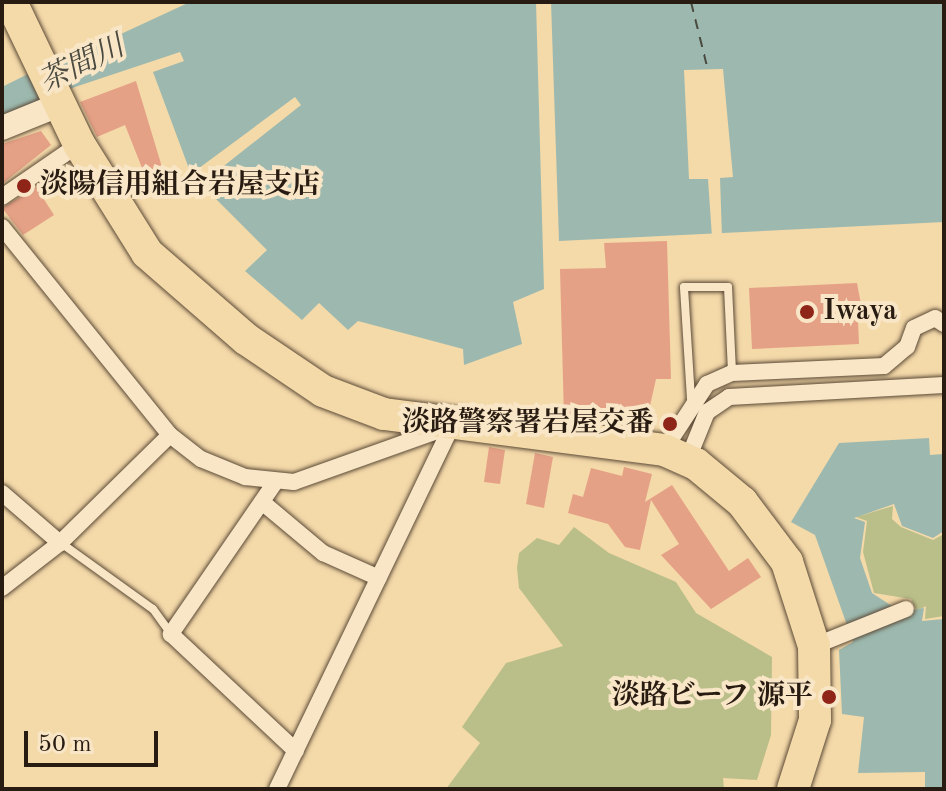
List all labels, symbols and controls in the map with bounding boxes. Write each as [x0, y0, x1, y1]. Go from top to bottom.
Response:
water label: 茶間川 [34, 29, 130, 101]
place label: 淡陽信用組合岩屋支店 [40, 169, 320, 203]
marker: 淡陽信用組合岩屋支店 [15, 177, 33, 195]
place label: Iwaya [823, 295, 897, 329]
marker: Iwaya [798, 303, 816, 321]
place label: 淡路警察署岩屋交番 [402, 407, 654, 441]
marker: 淡路警察署岩屋交番 [661, 415, 679, 433]
place label: 淡路ビーフ 源平 [610, 680, 813, 714]
marker: 淡路ビーフ 源平 [820, 688, 838, 706]
scale bar [28, 715, 162, 765]
text: 50 m [38, 733, 92, 757]

